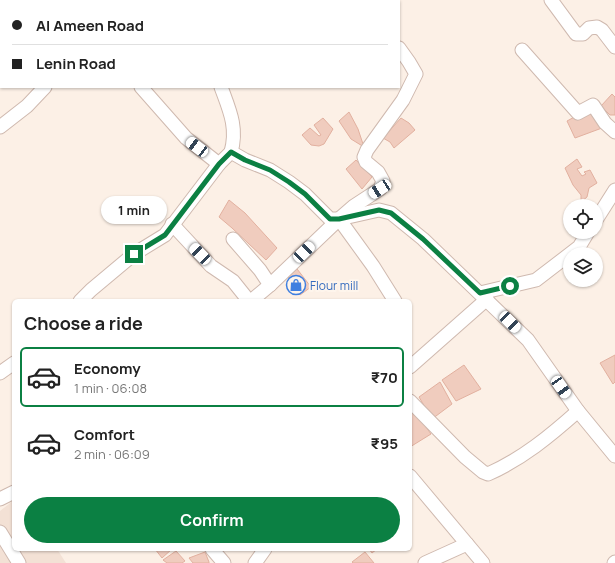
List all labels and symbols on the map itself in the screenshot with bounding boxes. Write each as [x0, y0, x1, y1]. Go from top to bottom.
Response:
car [184, 135, 210, 159]
car [367, 177, 393, 201]
callout: 1 min [101, 196, 167, 224]
car [291, 239, 317, 265]
car [187, 241, 213, 267]
route end [125, 245, 143, 263]
shop icon: Flour mill [285, 274, 307, 296]
place label: Flour mill [310, 277, 358, 294]
route start [501, 277, 519, 295]
car [497, 309, 523, 335]
car [549, 374, 573, 400]

